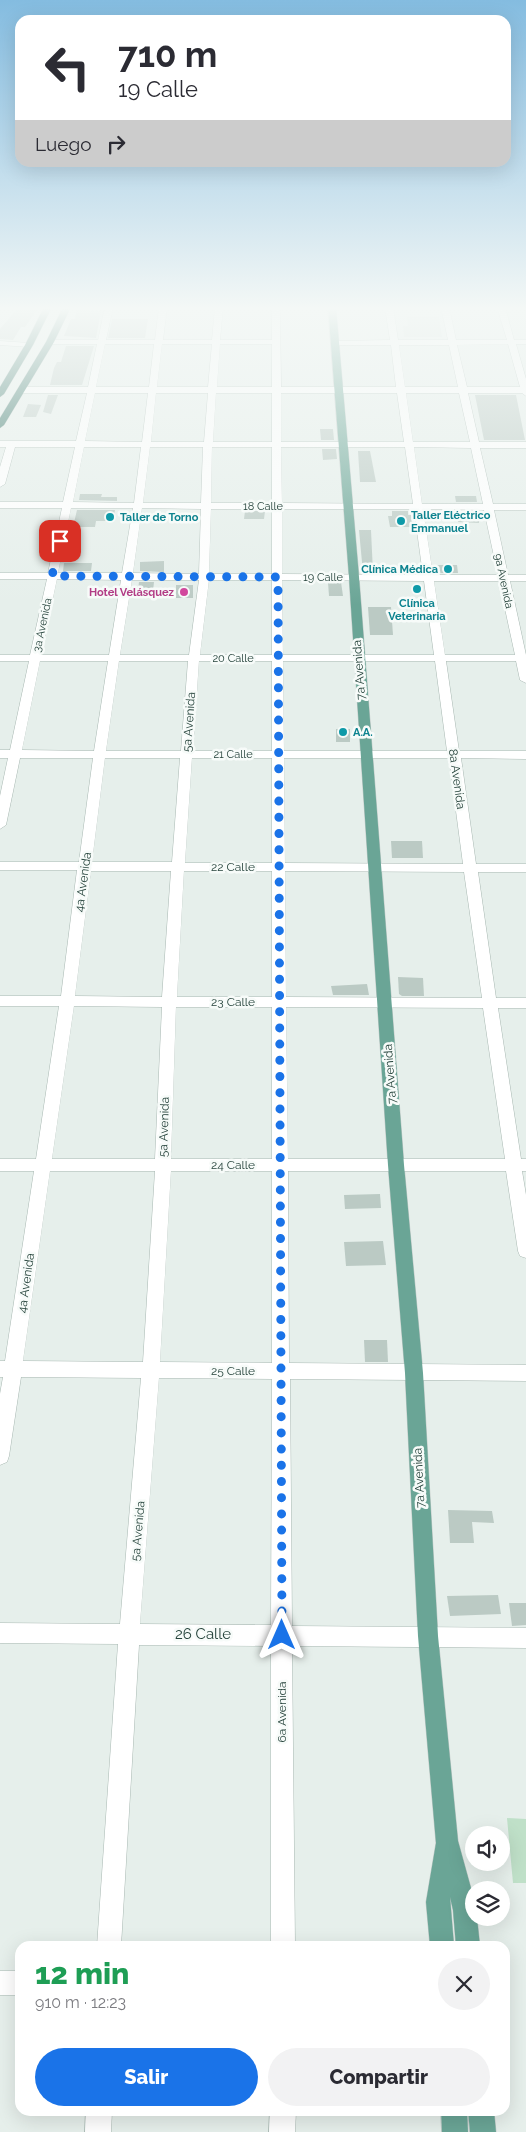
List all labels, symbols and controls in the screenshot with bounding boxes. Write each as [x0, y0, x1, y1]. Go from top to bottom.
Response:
text: 710 m [118, 34, 217, 75]
icon: left [35, 35, 100, 100]
text: 19 Calle [118, 76, 198, 102]
icon: right [102, 130, 130, 158]
text: Luego [35, 133, 92, 155]
street label: 18 Calle [243, 500, 284, 513]
place label: Taller Eléctrico Emmanuel [411, 509, 491, 535]
marker: Taller de Torno [104, 511, 116, 523]
place label: Taller de Torno [120, 511, 199, 524]
marker: Taller Eléctrico Emmanuel [395, 515, 407, 527]
pin [39, 520, 81, 562]
icon: arrive [46, 527, 74, 555]
street label: 9a Avenida [491, 552, 516, 610]
place label: Clínica Médica [361, 563, 438, 576]
marker: Clínica Médica [442, 563, 454, 575]
street label: 19 Calle [303, 571, 344, 584]
marker: Clínica Veterinaria [411, 583, 423, 595]
place label: Hotel Velásquez [89, 586, 175, 599]
marker: Hotel Velásquez [178, 586, 190, 598]
street label: 3a Avenida [30, 597, 55, 653]
place label: Clínica Veterinaria [388, 597, 446, 623]
street label: 7a Avenida [350, 639, 368, 701]
street label: 20 Calle [212, 652, 254, 665]
street label: 5a Avenida [180, 691, 198, 753]
marker: A.A. [337, 726, 349, 738]
place label: A.A. [353, 726, 373, 739]
street label: 21 Calle [213, 748, 253, 761]
street label: 8a Avenida [446, 748, 468, 810]
street label: 4a Avenida [72, 851, 94, 913]
street label: 22 Calle [211, 860, 255, 874]
street label: 23 Calle [211, 995, 255, 1009]
street label: 7a Avenida [381, 1043, 399, 1105]
street label: 5a Avenida [156, 1097, 172, 1157]
street label: 24 Calle [211, 1158, 255, 1172]
street label: 4a Avenida [15, 1252, 37, 1314]
street label: 25 Calle [211, 1364, 255, 1378]
street label: 7a Avenida [410, 1448, 428, 1508]
street label: 5a Avenida [128, 1500, 148, 1562]
position arrow [255, 1608, 307, 1660]
street label: 26 Calle [175, 1625, 231, 1643]
street label: 6a Avenida [275, 1681, 289, 1743]
map controls [465, 1826, 510, 1926]
button: sound [465, 1826, 510, 1871]
button: layers [465, 1881, 510, 1926]
text: 12 min [35, 1956, 129, 1991]
button: close [438, 1958, 490, 2010]
text: 910 m · 12:23 [35, 1993, 126, 2012]
button: Salir [35, 2048, 258, 2106]
button: Compartir [268, 2048, 490, 2106]

